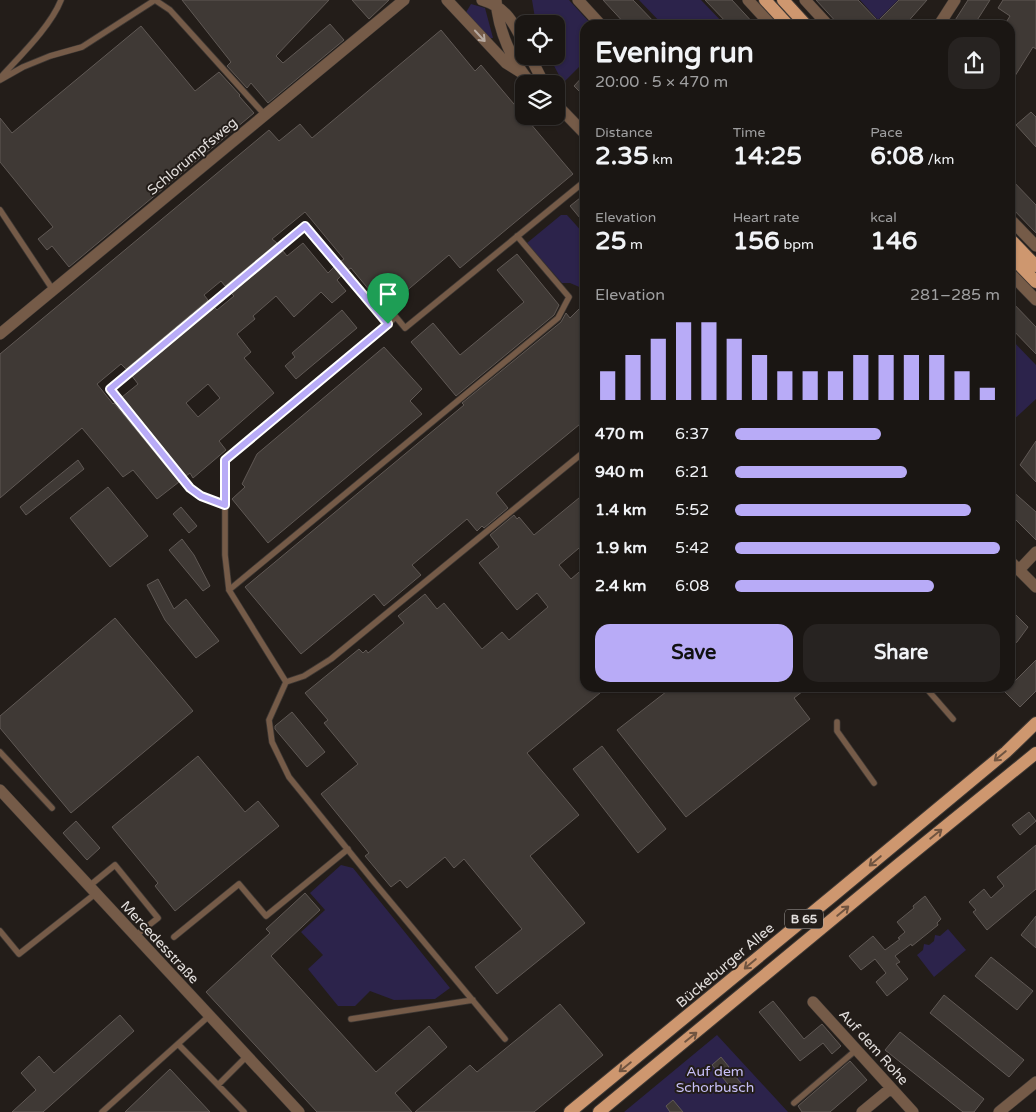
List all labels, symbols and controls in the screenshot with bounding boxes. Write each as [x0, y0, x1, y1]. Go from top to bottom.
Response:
map controls [515, 15, 565, 125]
button: locate [515, 15, 565, 65]
one-way arrow [474, 29, 486, 42]
text: Evening run [595, 36, 754, 70]
button: share [948, 37, 1000, 89]
text: 20:00 · 5 × 470 m [595, 72, 728, 92]
button: layers [515, 75, 565, 125]
street label: Schlorumpfsweg [144, 114, 241, 199]
text: Distance [595, 124, 653, 141]
text: Time [733, 124, 765, 141]
text: Pace [870, 124, 903, 141]
text: 2.35 [595, 141, 649, 171]
text: 14:25 [733, 141, 802, 171]
text: 6:08 [870, 141, 924, 171]
text: km [649, 151, 673, 168]
text: /km [924, 151, 954, 168]
text: Elevation [595, 209, 656, 226]
text: Heart rate [733, 209, 799, 226]
text: kcal [870, 209, 897, 226]
text: 25 [595, 226, 626, 256]
text: 156 [733, 226, 780, 256]
text: 146 [870, 226, 917, 256]
text: m [626, 236, 643, 253]
text: bpm [780, 236, 814, 253]
pin [367, 273, 409, 324]
icon: arrive [374, 280, 402, 308]
text: Elevation [595, 285, 665, 305]
text: 281–285 m [910, 285, 1000, 305]
text: 470 m [595, 424, 644, 444]
text: 6:37 [675, 424, 709, 444]
text: 940 m [595, 462, 644, 482]
text: 6:21 [675, 462, 709, 482]
text: 1.4 km [595, 500, 647, 520]
text: 5:52 [675, 500, 709, 520]
text: 1.9 km [595, 538, 647, 558]
text: 5:42 [675, 538, 709, 558]
text: 2.4 km [595, 576, 647, 596]
text: 6:08 [675, 576, 709, 596]
button: Save [595, 624, 793, 682]
button: Share [803, 624, 1000, 682]
one-way arrow [994, 751, 1007, 762]
one-way arrow [929, 829, 942, 840]
one-way arrow [869, 855, 882, 866]
street label: Mercedesstraße [117, 897, 202, 987]
one-way arrow [836, 905, 849, 916]
road number: B 65 [785, 910, 823, 929]
street label: Bückeburger Allee [673, 919, 778, 1011]
one-way arrow [744, 958, 757, 969]
street label: Auf dem Rohe [835, 1006, 912, 1089]
one-way arrow [684, 1031, 697, 1042]
one-way arrow [618, 1062, 631, 1073]
park label: Auf dem Schorbusch [676, 1063, 754, 1096]

